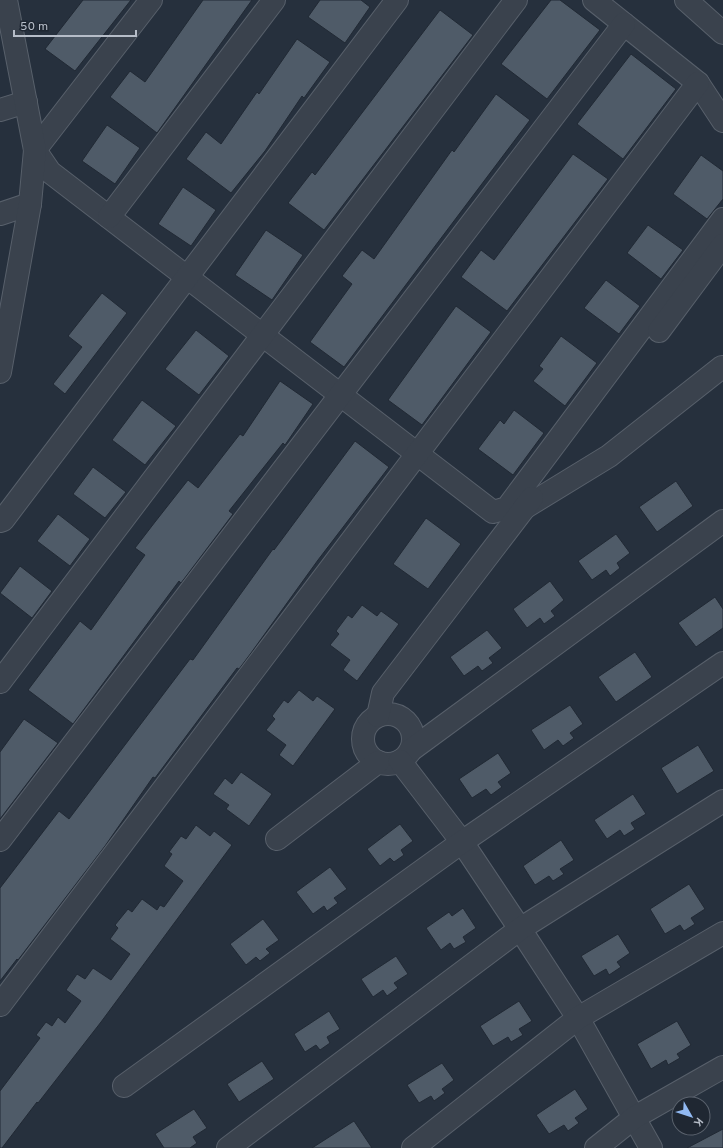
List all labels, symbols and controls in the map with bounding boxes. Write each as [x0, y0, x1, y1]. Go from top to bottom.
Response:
scale bar [14, 12, 136, 38]
text: 50 m [20, 19, 48, 35]
north arrow [671, 1096, 711, 1136]
text: K [690, 1114, 706, 1129]

